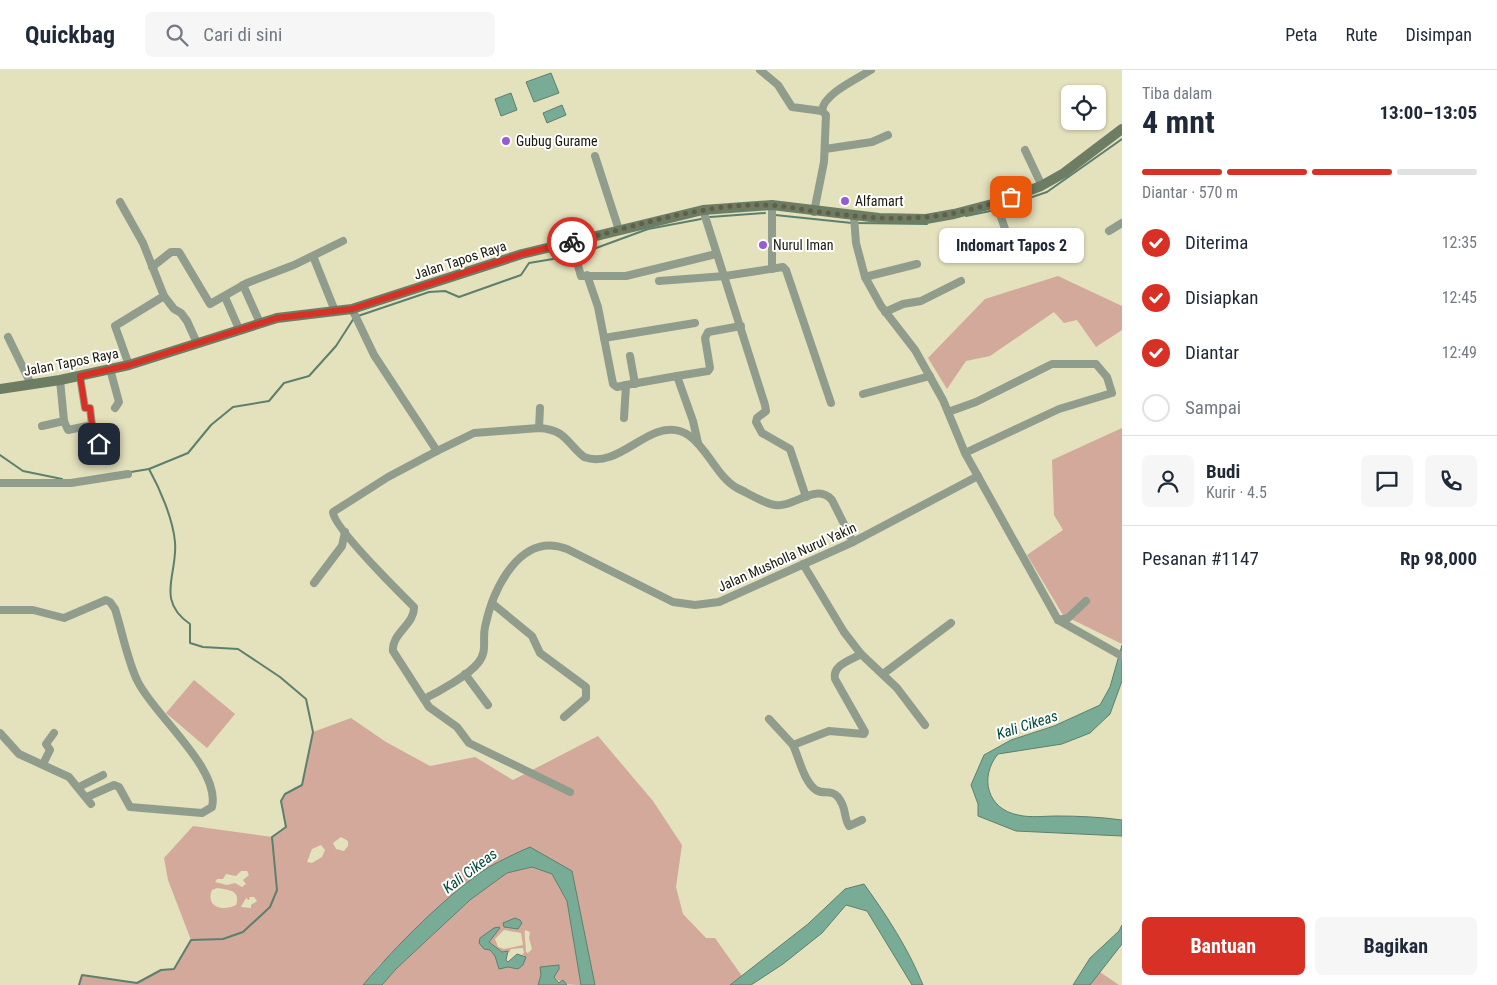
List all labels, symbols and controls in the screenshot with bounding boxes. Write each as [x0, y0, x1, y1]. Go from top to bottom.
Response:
search box [145, 12, 495, 57]
text: Quickbag [25, 21, 115, 49]
icon: search [163, 21, 191, 49]
text: Cari di sini [203, 23, 282, 46]
text: Peta [1285, 24, 1317, 45]
text: Rute [1345, 24, 1377, 45]
text: Disimpan [1405, 24, 1472, 45]
text: Tiba dalam [1142, 84, 1212, 103]
map controls [1061, 85, 1106, 130]
button: locate [1061, 85, 1106, 130]
text: 13:00–13:05 [1379, 101, 1477, 124]
text: 4 mnt [1142, 103, 1215, 141]
place label: Gubug Gurame [516, 133, 598, 149]
marker: Gubug Gurame [500, 135, 512, 147]
pin [990, 176, 1032, 218]
icon: bag [997, 183, 1025, 211]
text: Diantar · 570 m [1142, 183, 1238, 202]
place label: Alfamart [855, 193, 903, 209]
marker: Alfamart [839, 195, 851, 207]
courier [547, 217, 597, 267]
callout: Indomart Tapos 2 [938, 227, 1084, 262]
icon: bike [558, 228, 586, 256]
icon: check [1142, 229, 1170, 257]
text: Diterima [1185, 231, 1248, 254]
text: 12:35 [1442, 233, 1477, 252]
text: Indomart Tapos 2 [956, 236, 1067, 255]
place label: Nurul Iman [773, 237, 833, 253]
street label: Jalan Tapos Raya [412, 238, 508, 282]
marker: Nurul Iman [757, 239, 769, 251]
icon: check [1142, 284, 1170, 312]
text: Disiapkan [1185, 286, 1259, 309]
text: 12:45 [1442, 288, 1477, 307]
icon: check [1142, 339, 1170, 367]
text: Diantar [1185, 341, 1239, 364]
text: 12:49 [1442, 343, 1477, 362]
street label: Jalan Tapos Raya [22, 345, 120, 379]
text: Sampai [1185, 396, 1241, 419]
pin [78, 423, 120, 465]
icon: home [85, 430, 113, 458]
button: person [1142, 455, 1194, 507]
button: chat [1361, 455, 1413, 507]
button: phone [1425, 455, 1477, 507]
text: Budi [1206, 460, 1240, 483]
text: Kurir · 4.5 [1206, 483, 1267, 502]
street label: Jalan Musholla Nurul Yakin [715, 519, 859, 595]
text: Pesanan #1147 [1142, 547, 1259, 570]
text: Rp 98,000 [1400, 547, 1477, 570]
water label: Kali Cikeas [994, 707, 1060, 743]
water label: Kali Cikeas [439, 845, 501, 897]
button: Bantuan [1142, 917, 1305, 975]
button: Bagikan [1315, 917, 1477, 975]

